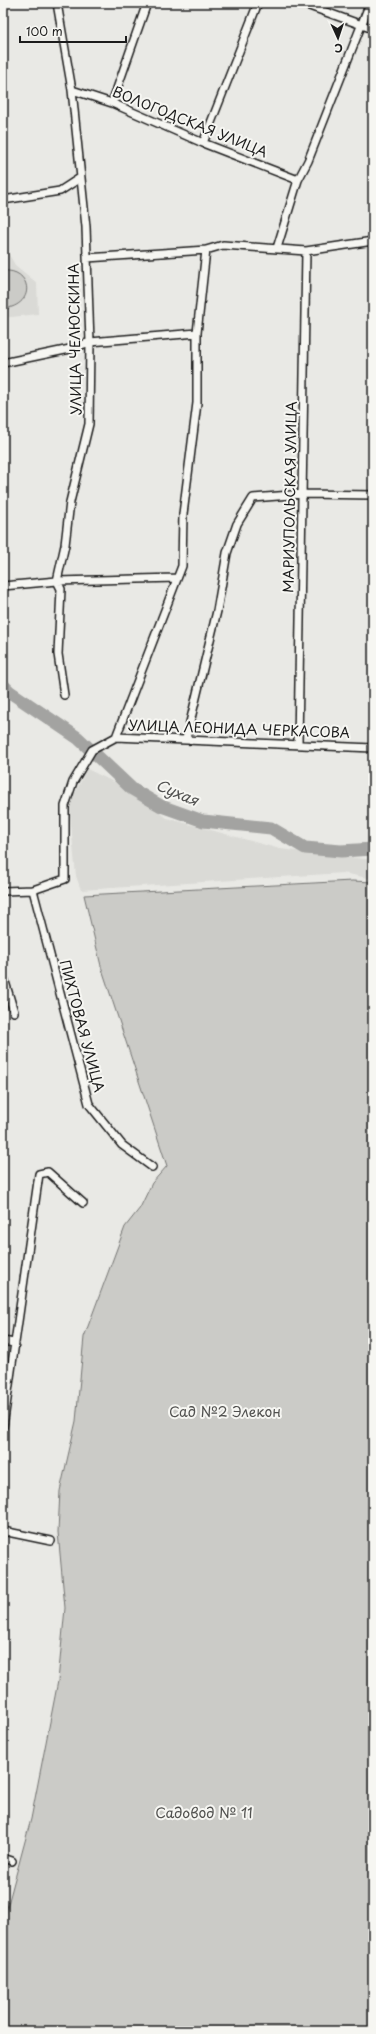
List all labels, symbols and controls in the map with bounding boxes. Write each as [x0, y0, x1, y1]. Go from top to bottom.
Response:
scale bar [20, 18, 126, 44]
north arrow [318, 18, 358, 58]
text: 100 m [26, 22, 63, 40]
text: С [334, 40, 343, 57]
street label: ВОЛОГОДСКАЯ УЛИЦА [109, 81, 271, 162]
street label: УЛИЦА ЧЕЛЮСКИНА [63, 263, 86, 415]
street label: МАРИУПОЛЬСКАЯ УЛИЦА [277, 401, 302, 593]
street label: УЛИЦА ЛЕОНИДА ЧЕРКАСОВА [128, 714, 350, 743]
water label: Сухая [153, 772, 203, 811]
street label: ПИХТОВАЯ УЛИЦА [55, 957, 110, 1095]
park label: Сад №2 Элекон [169, 1401, 281, 1422]
park label: Садовод № 11 [155, 1802, 253, 1823]

